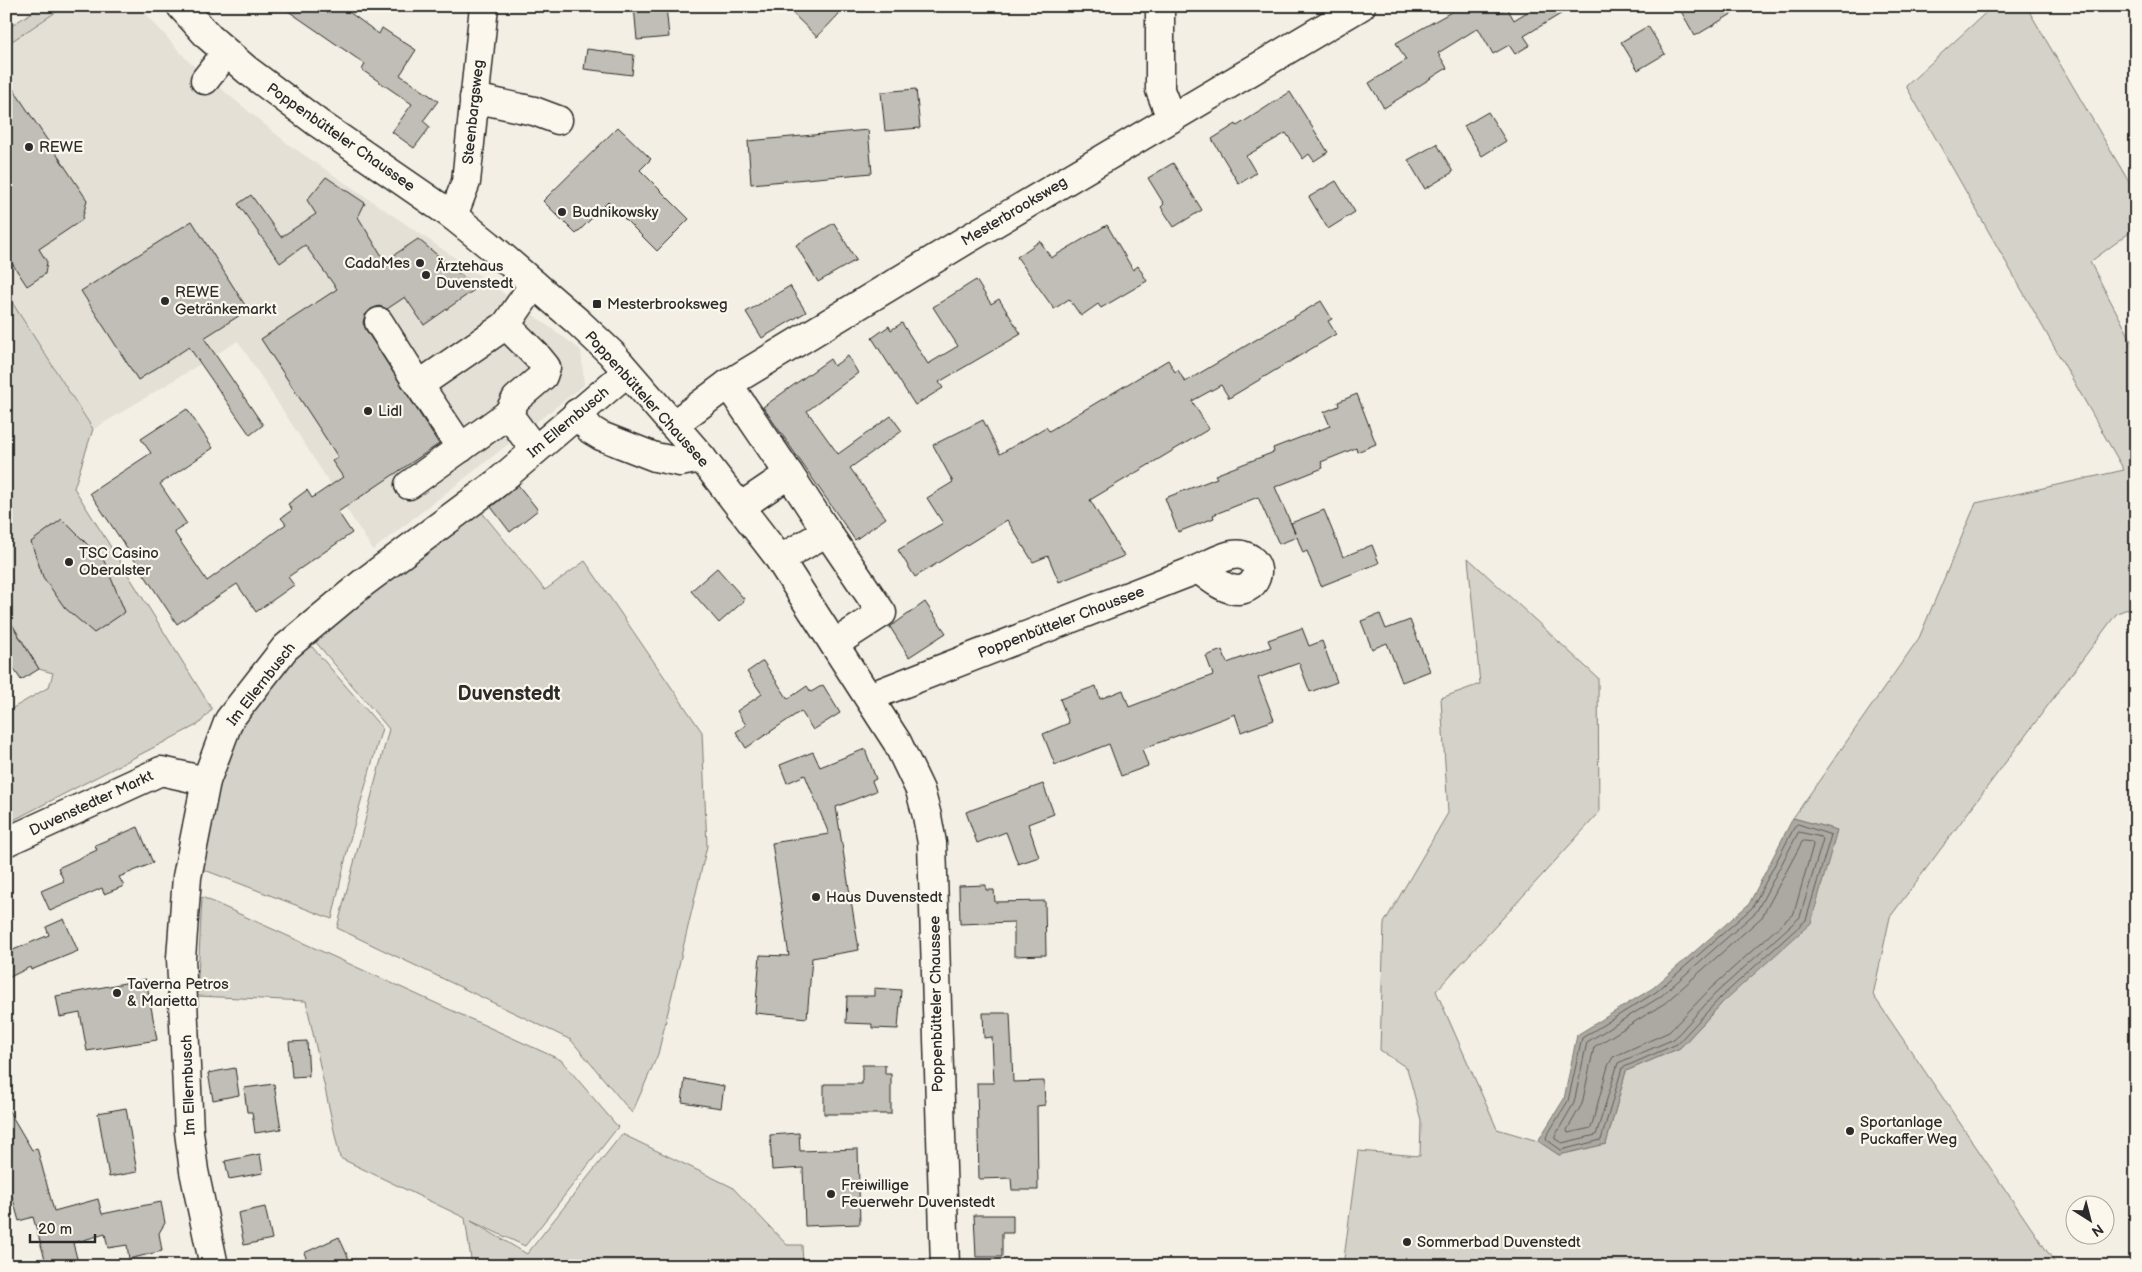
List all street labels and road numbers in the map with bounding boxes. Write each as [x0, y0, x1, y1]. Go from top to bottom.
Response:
street label: Steenbargsweg [459, 59, 488, 165]
street label: Poppenbütteler Chaussee [263, 79, 419, 196]
street label: Mesterbrooksweg [958, 172, 1071, 251]
street label: Poppenbütteler Chaussee [580, 327, 713, 471]
street label: Im Ellernbusch [524, 383, 613, 462]
street label: Poppenbütteler Chaussee [975, 582, 1147, 663]
street label: Im Ellernbusch [223, 639, 300, 730]
street label: Duvenstedter Markt [26, 766, 157, 840]
street label: Poppenbütteler Chaussee [925, 915, 948, 1092]
street label: Im Ellernbusch [177, 1034, 200, 1136]

